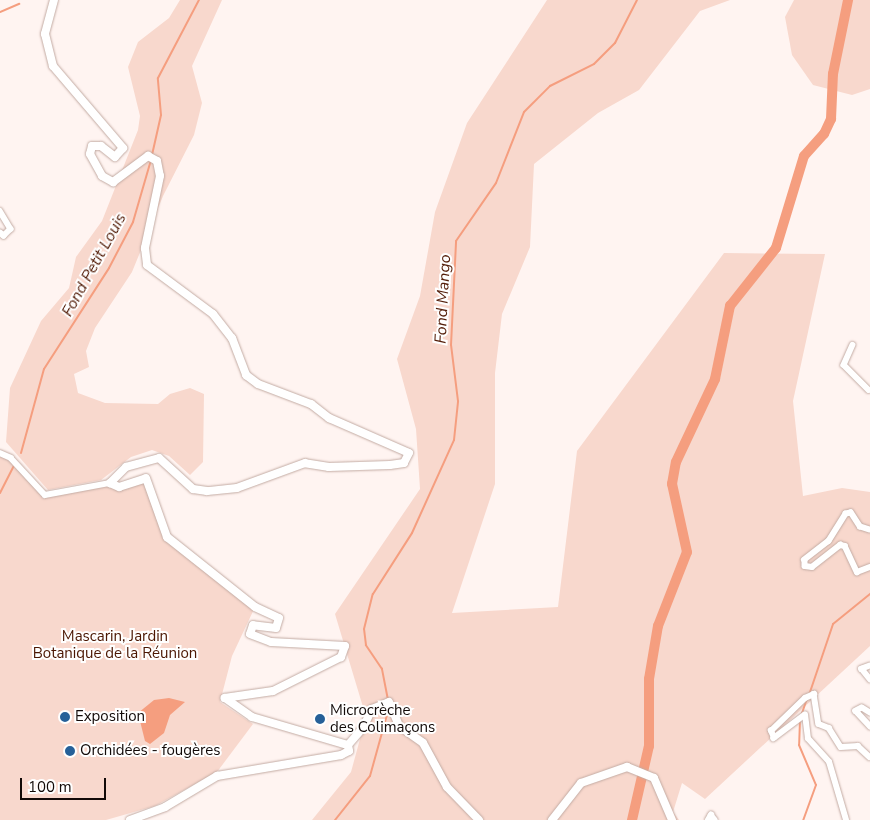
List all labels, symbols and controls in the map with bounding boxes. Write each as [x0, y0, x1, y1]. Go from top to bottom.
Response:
water label: Fond Petit Louis [58, 210, 130, 320]
water label: Fond Mango [431, 254, 455, 344]
park label: Mascarin, Jardin Botanique de la Réunion [33, 627, 197, 662]
place label: Microcrèche des Colimaçons [330, 701, 435, 736]
place label: Exposition [75, 708, 145, 726]
marker: Exposition [59, 711, 71, 723]
marker: Microcrèche des Colimaçons [314, 713, 326, 725]
place label: Orchidées - fougères [80, 742, 220, 760]
marker: Orchidées - fougères [64, 745, 76, 757]
scale bar [22, 768, 109, 800]
text: 100 m [28, 777, 72, 797]

